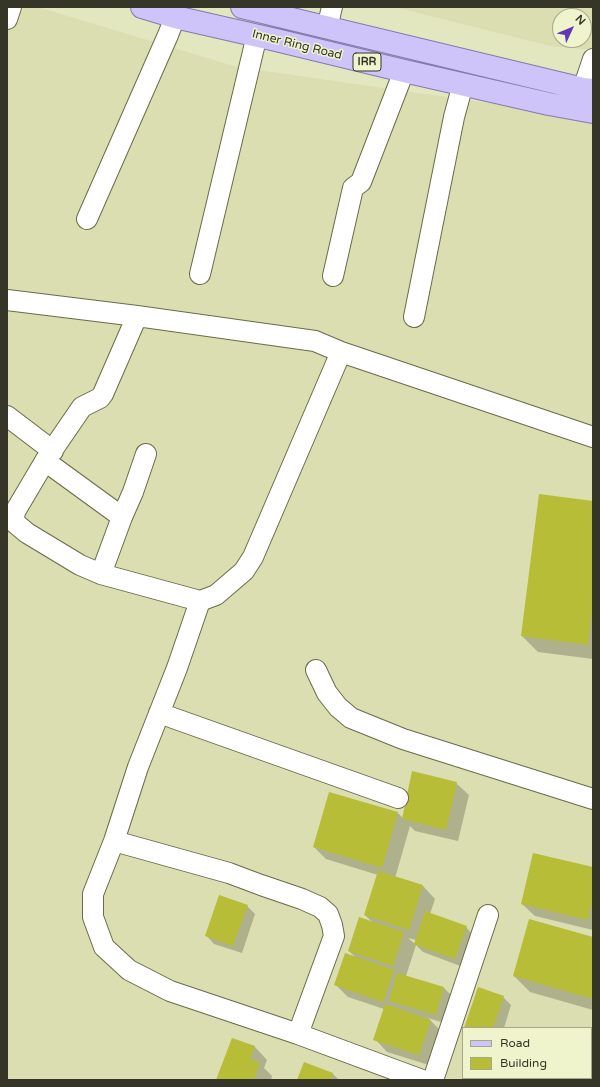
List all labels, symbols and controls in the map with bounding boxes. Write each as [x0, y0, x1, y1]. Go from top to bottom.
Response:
north arrow [552, 8, 592, 48]
text: N [573, 12, 588, 28]
street label: Inner Ring Road [251, 27, 343, 63]
road number: IRR [353, 53, 381, 71]
legend [462, 1027, 592, 1079]
text: Road [500, 1036, 530, 1050]
text: Building [500, 1056, 547, 1070]

